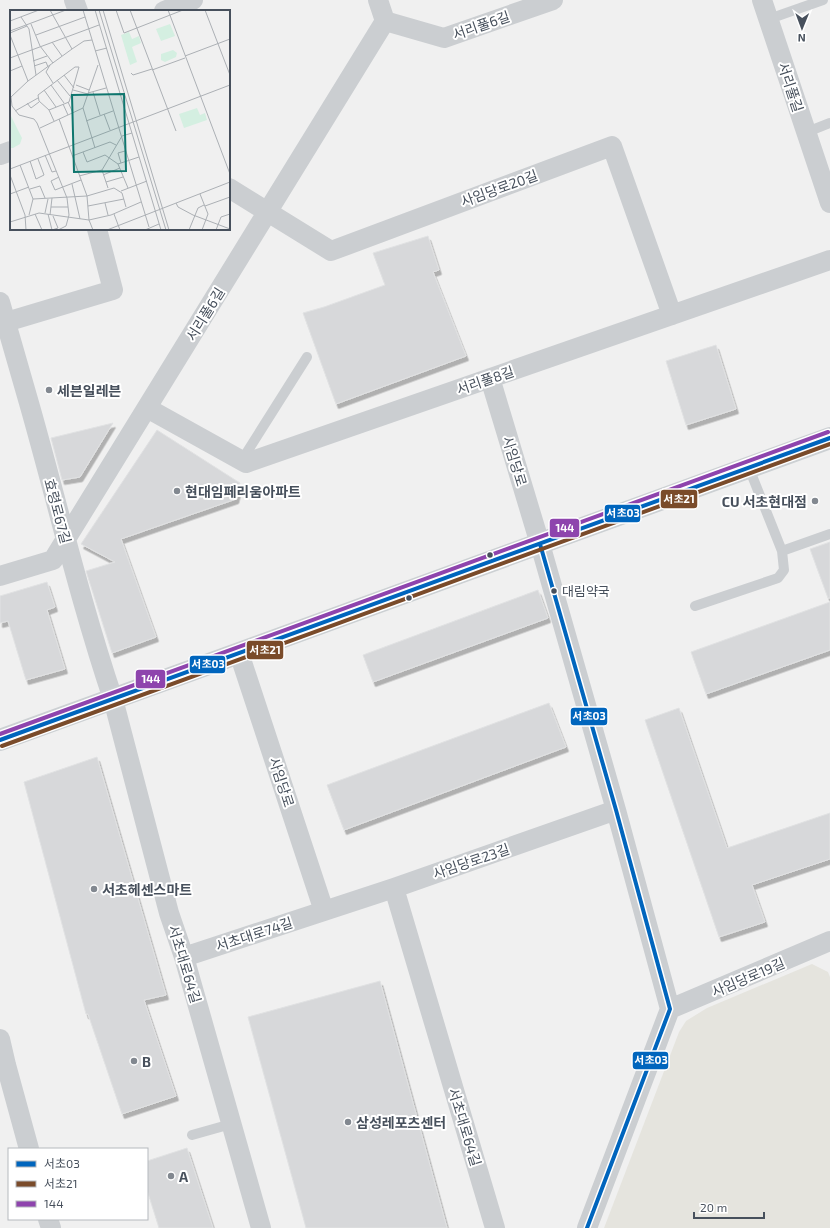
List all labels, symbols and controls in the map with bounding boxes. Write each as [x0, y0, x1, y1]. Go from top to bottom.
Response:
street label: 서리풀6길 [450, 7, 512, 43]
north arrow [782, 8, 822, 48]
inset map [10, 10, 230, 230]
text: N [798, 32, 806, 45]
street label: 서리풀길 [775, 60, 807, 114]
street label: 사임당로20길 [458, 166, 540, 210]
street label: 서리풀6길 [182, 284, 228, 344]
street label: 서리풀8길 [454, 362, 516, 398]
place label: 세븐일레븐 [57, 382, 122, 399]
marker: 세븐일레븐 [44, 385, 54, 395]
street label: 사임당로 [499, 434, 531, 488]
street label: 효령로67길 [41, 477, 75, 545]
place label: 현대임페리움아파트 [185, 483, 301, 500]
marker: 현대임페리움아파트 [172, 486, 182, 496]
line badge: 서초21 [660, 489, 698, 509]
text: 서초21 [663, 492, 695, 505]
place label: CU 서초현대점 [722, 493, 807, 510]
marker: CU 서초현대점 [810, 496, 820, 506]
line badge: 서초03 [604, 504, 641, 523]
text: 서초03 [606, 506, 640, 519]
line badge: 144 [549, 518, 580, 538]
text: 144 [556, 521, 574, 534]
unlabelled marker [485, 550, 495, 560]
place label: 대림약국 [562, 583, 610, 599]
marker: 대림약국 [549, 586, 559, 596]
unlabelled marker [404, 593, 414, 603]
line badge: 서초21 [246, 640, 284, 660]
text: 서초21 [249, 643, 281, 656]
line badge: 서초03 [189, 655, 226, 674]
text: 서초03 [191, 657, 225, 670]
line badge: 144 [135, 669, 166, 689]
text: 144 [142, 672, 160, 685]
line badge: 서초03 [570, 707, 608, 726]
text: 서초03 [572, 709, 606, 722]
street label: 사임당로 [266, 755, 298, 809]
street label: 사임당로23길 [430, 840, 512, 882]
place label: 서초헤센스마트 [102, 881, 192, 898]
marker: 서초헤센스마트 [89, 884, 99, 894]
street label: 서초대로74길 [213, 914, 295, 954]
street label: 서초대로64길 [165, 923, 205, 1005]
street label: 사임당로19길 [709, 954, 787, 1000]
line badge: 서초03 [632, 1051, 669, 1070]
place label: B [142, 1053, 151, 1070]
text: 서초03 [634, 1053, 668, 1066]
marker: B [129, 1056, 139, 1066]
street label: 서초대로64길 [445, 1086, 485, 1168]
place label: 삼성레포츠센터 [356, 1114, 446, 1131]
marker: 삼성레포츠센터 [343, 1117, 353, 1127]
legend [8, 1148, 148, 1220]
text: 서초03 [44, 1156, 80, 1170]
place label: A [179, 1168, 189, 1185]
marker: A [166, 1171, 176, 1181]
text: 서초21 [44, 1176, 78, 1190]
scale bar [694, 1194, 764, 1220]
text: 144 [44, 1196, 64, 1210]
text: 20 m [700, 1200, 727, 1214]

